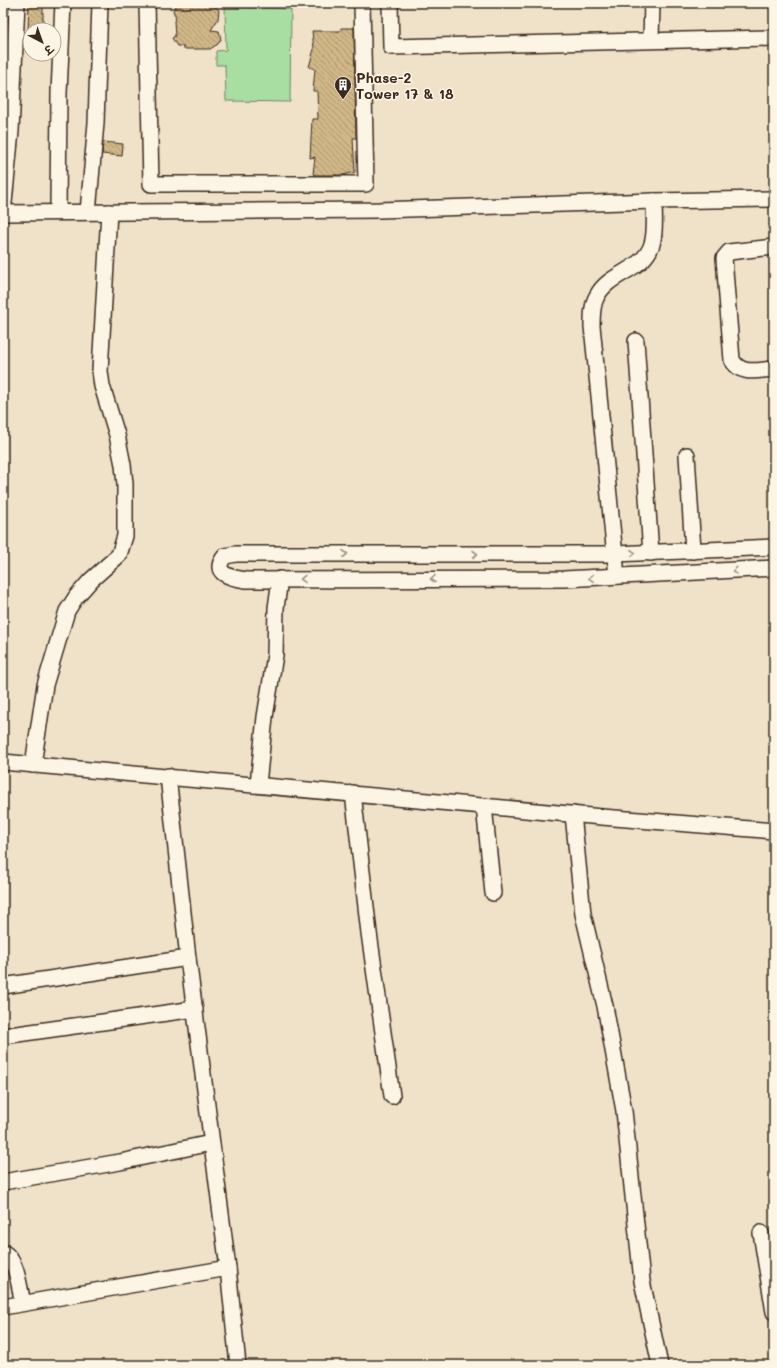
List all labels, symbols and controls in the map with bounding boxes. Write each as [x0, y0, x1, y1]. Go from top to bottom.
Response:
north arrow [22, 22, 62, 62]
text: उ [40, 41, 57, 59]
place label: Phase-2 Tower 17 & 18 [356, 68, 454, 103]
building icon: Phase-2 Tower 17 & 18 [333, 75, 353, 100]
one-way arrow [630, 549, 636, 558]
one-way arrow [342, 550, 348, 558]
one-way arrow [472, 550, 478, 558]
one-way arrow [732, 567, 738, 575]
one-way arrow [588, 573, 594, 582]
one-way arrow [300, 575, 306, 583]
one-way arrow [430, 575, 436, 583]

